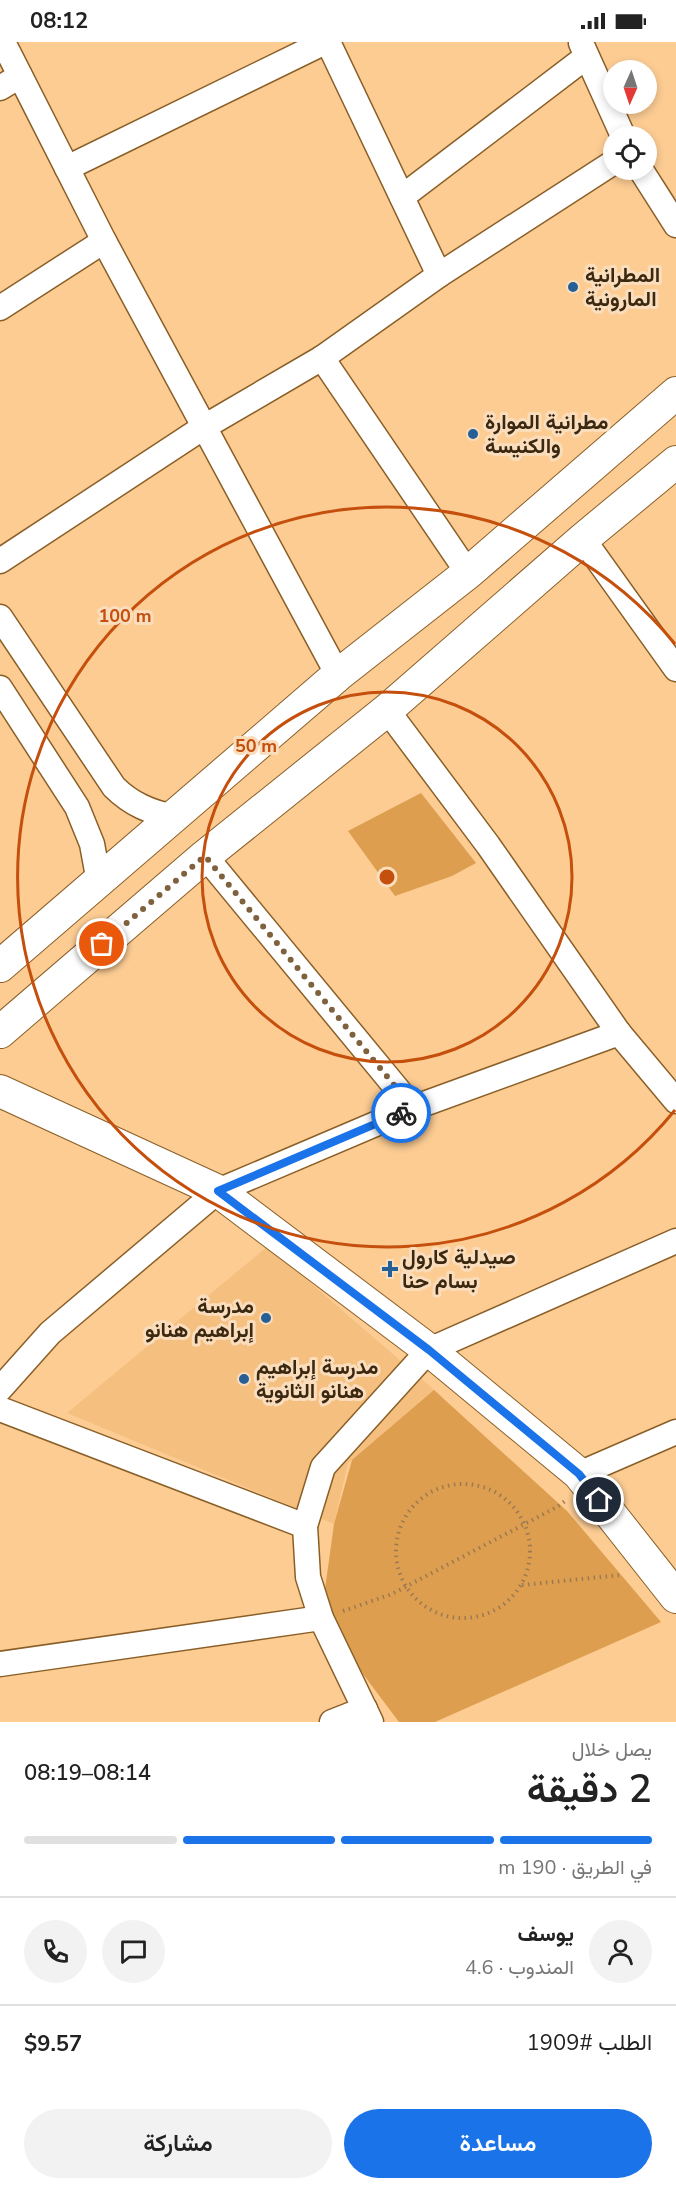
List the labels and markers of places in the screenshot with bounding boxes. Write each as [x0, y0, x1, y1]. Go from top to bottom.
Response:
place label: المطرانية المارونية [585, 261, 660, 313]
marker: المطرانية المارونية [566, 280, 580, 294]
place label: مطرانية الموارة والكنيسة [485, 408, 608, 460]
marker: مطرانية الموارة والكنيسة [466, 427, 480, 441]
centre of rings [377, 867, 397, 887]
pin [76, 918, 127, 969]
place label: صيدلية كارول بسام حنا [402, 1243, 516, 1295]
marker: صيدلية كارول بسام حنا [383, 1262, 397, 1276]
place label: مدرسة إبراهيم هنانو [145, 1292, 254, 1344]
marker: مدرسة إبراهيم هنانو [259, 1311, 273, 1325]
place label: مدرسة إبراهيم هنانو الثانوية [256, 1353, 378, 1405]
marker: مدرسة إبراهيم هنانو الثانوية [237, 1372, 251, 1386]
pin [573, 1474, 624, 1525]

